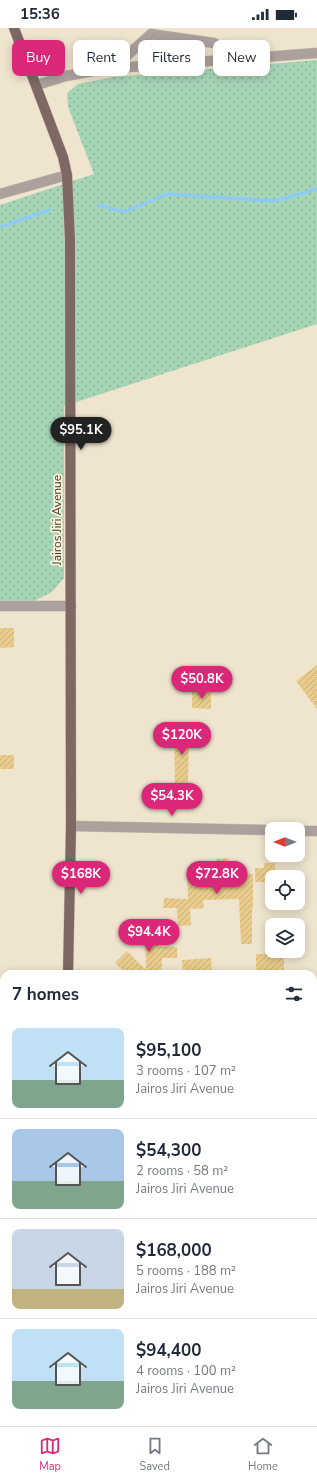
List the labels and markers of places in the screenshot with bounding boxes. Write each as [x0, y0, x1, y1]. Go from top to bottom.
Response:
pin: $95.1K [48, 417, 114, 451]
pin: $50.8K [169, 666, 235, 700]
pin: $120K [154, 722, 210, 756]
pin: $54.3K [139, 783, 205, 817]
pin: $168K [53, 861, 109, 895]
pin: $72.8K [184, 861, 250, 895]
pin: $94.4K [116, 919, 182, 953]

